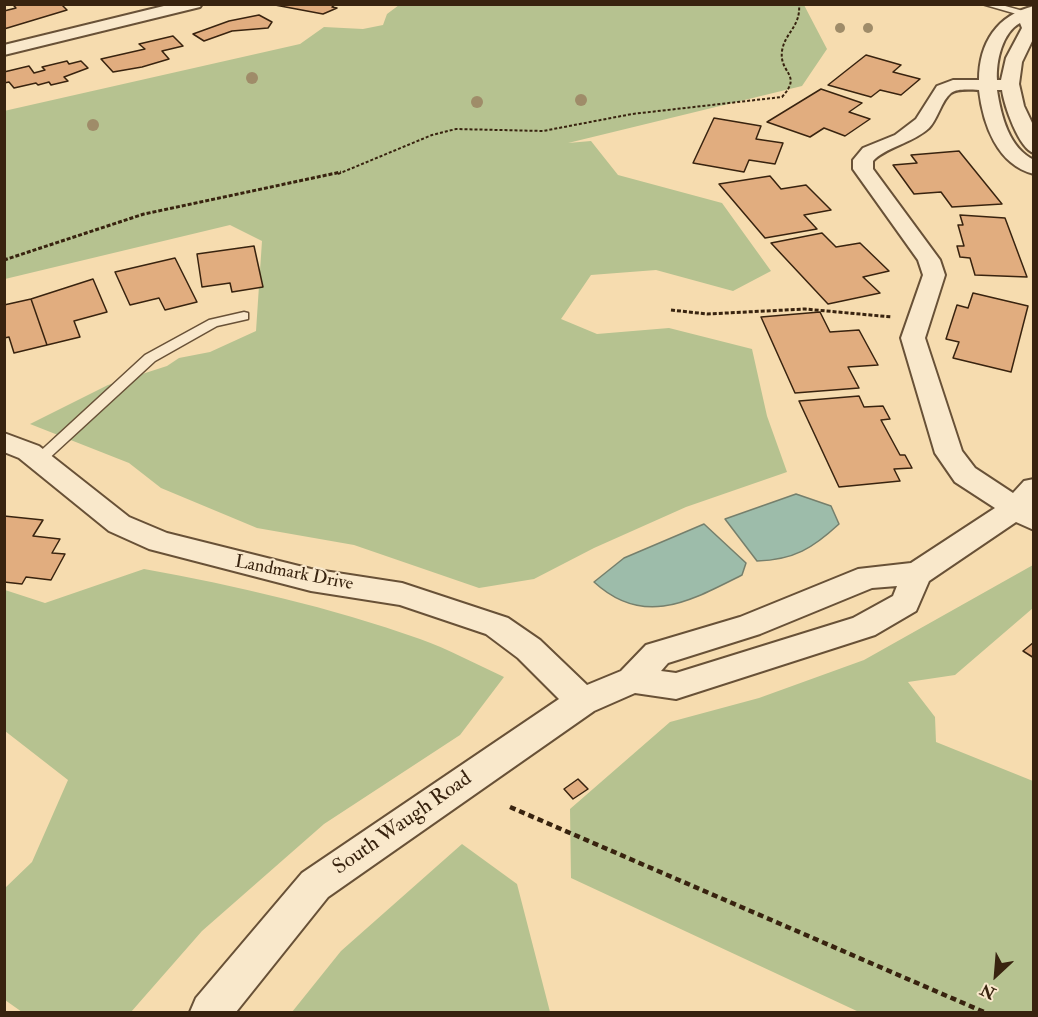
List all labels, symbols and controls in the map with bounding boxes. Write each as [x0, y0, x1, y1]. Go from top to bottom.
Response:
street label: Landmark Drive [233, 552, 355, 596]
street label: South Waugh Road [329, 767, 477, 881]
north arrow [966, 945, 1026, 1005]
text: N [977, 979, 999, 1003]

